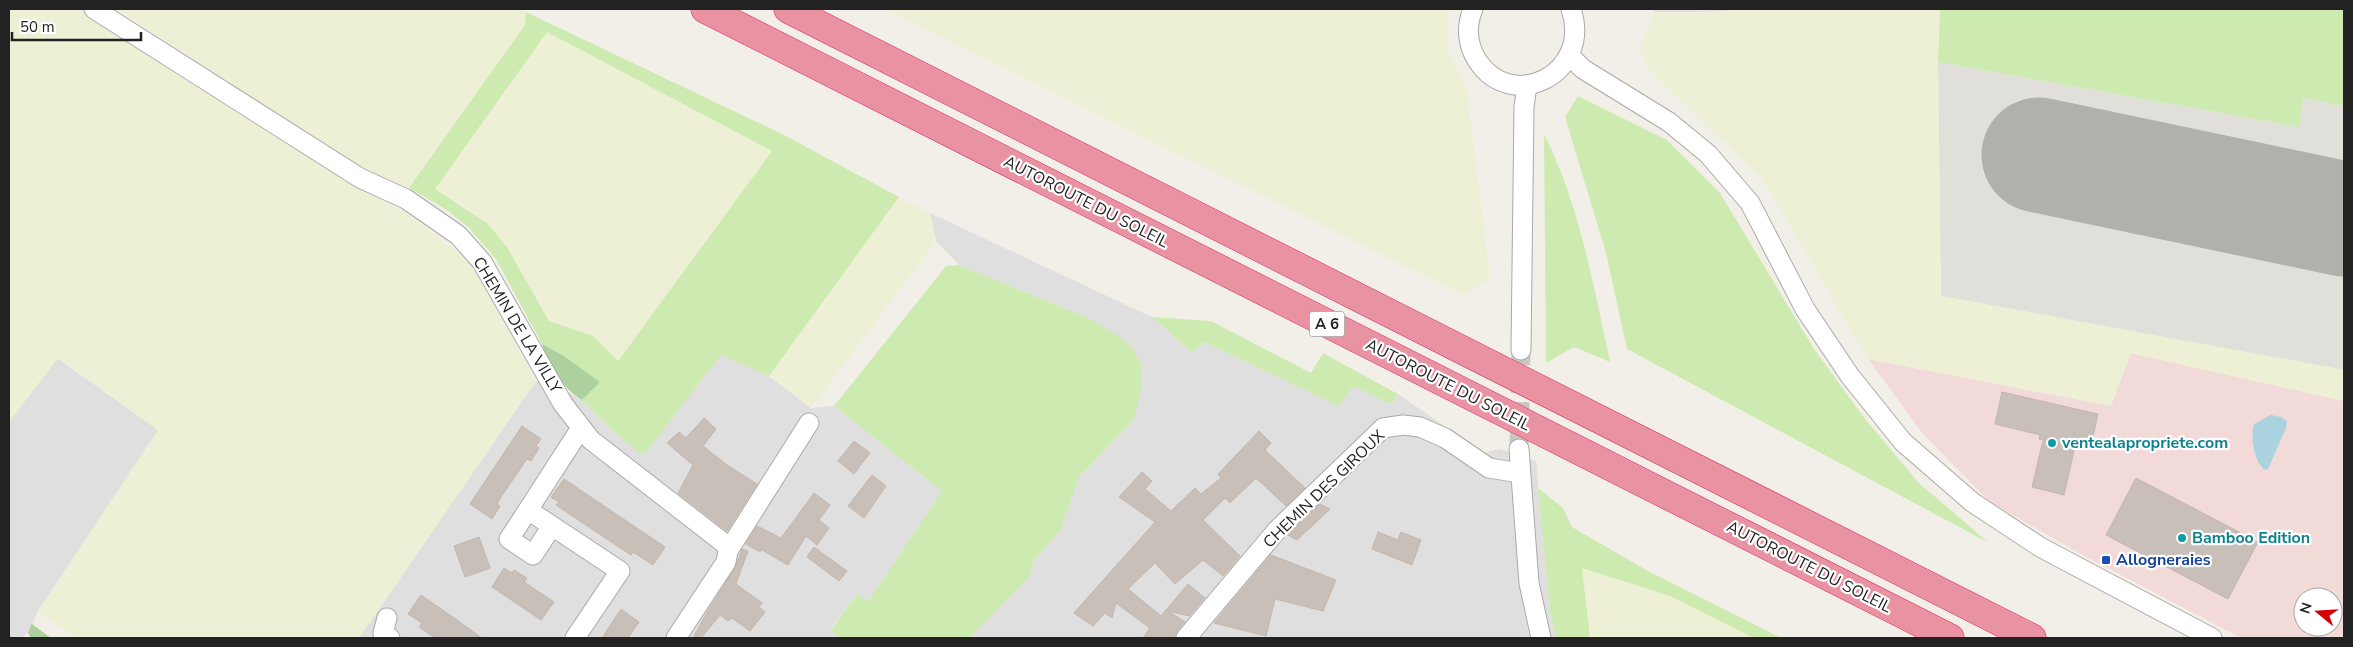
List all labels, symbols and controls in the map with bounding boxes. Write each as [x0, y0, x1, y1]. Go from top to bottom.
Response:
scale bar [12, 10, 141, 42]
text: 50 m [20, 17, 55, 37]
street label: AUTOROUTE DU SOLEIL [1000, 151, 1173, 253]
street label: CHEMIN DE LA VILLY [467, 253, 567, 398]
road number: A 6 [1310, 312, 1344, 336]
street label: AUTOROUTE DU SOLEIL [1362, 334, 1535, 436]
street label: CHEMIN DES GIROUX [1258, 425, 1390, 553]
place label: ventealapropriete.com [2061, 432, 2228, 454]
marker: ventealapropriete.com [2046, 437, 2058, 449]
street label: AUTOROUTE DU SOLEIL [1723, 516, 1896, 618]
place label: Bamboo Edition [2192, 527, 2310, 549]
marker: Bamboo Edition [2176, 532, 2188, 544]
place label: Allogneraies [2116, 549, 2211, 571]
marker: Allogneraies [2100, 554, 2112, 566]
north arrow [2293, 587, 2343, 637]
text: N [2295, 600, 2317, 616]

